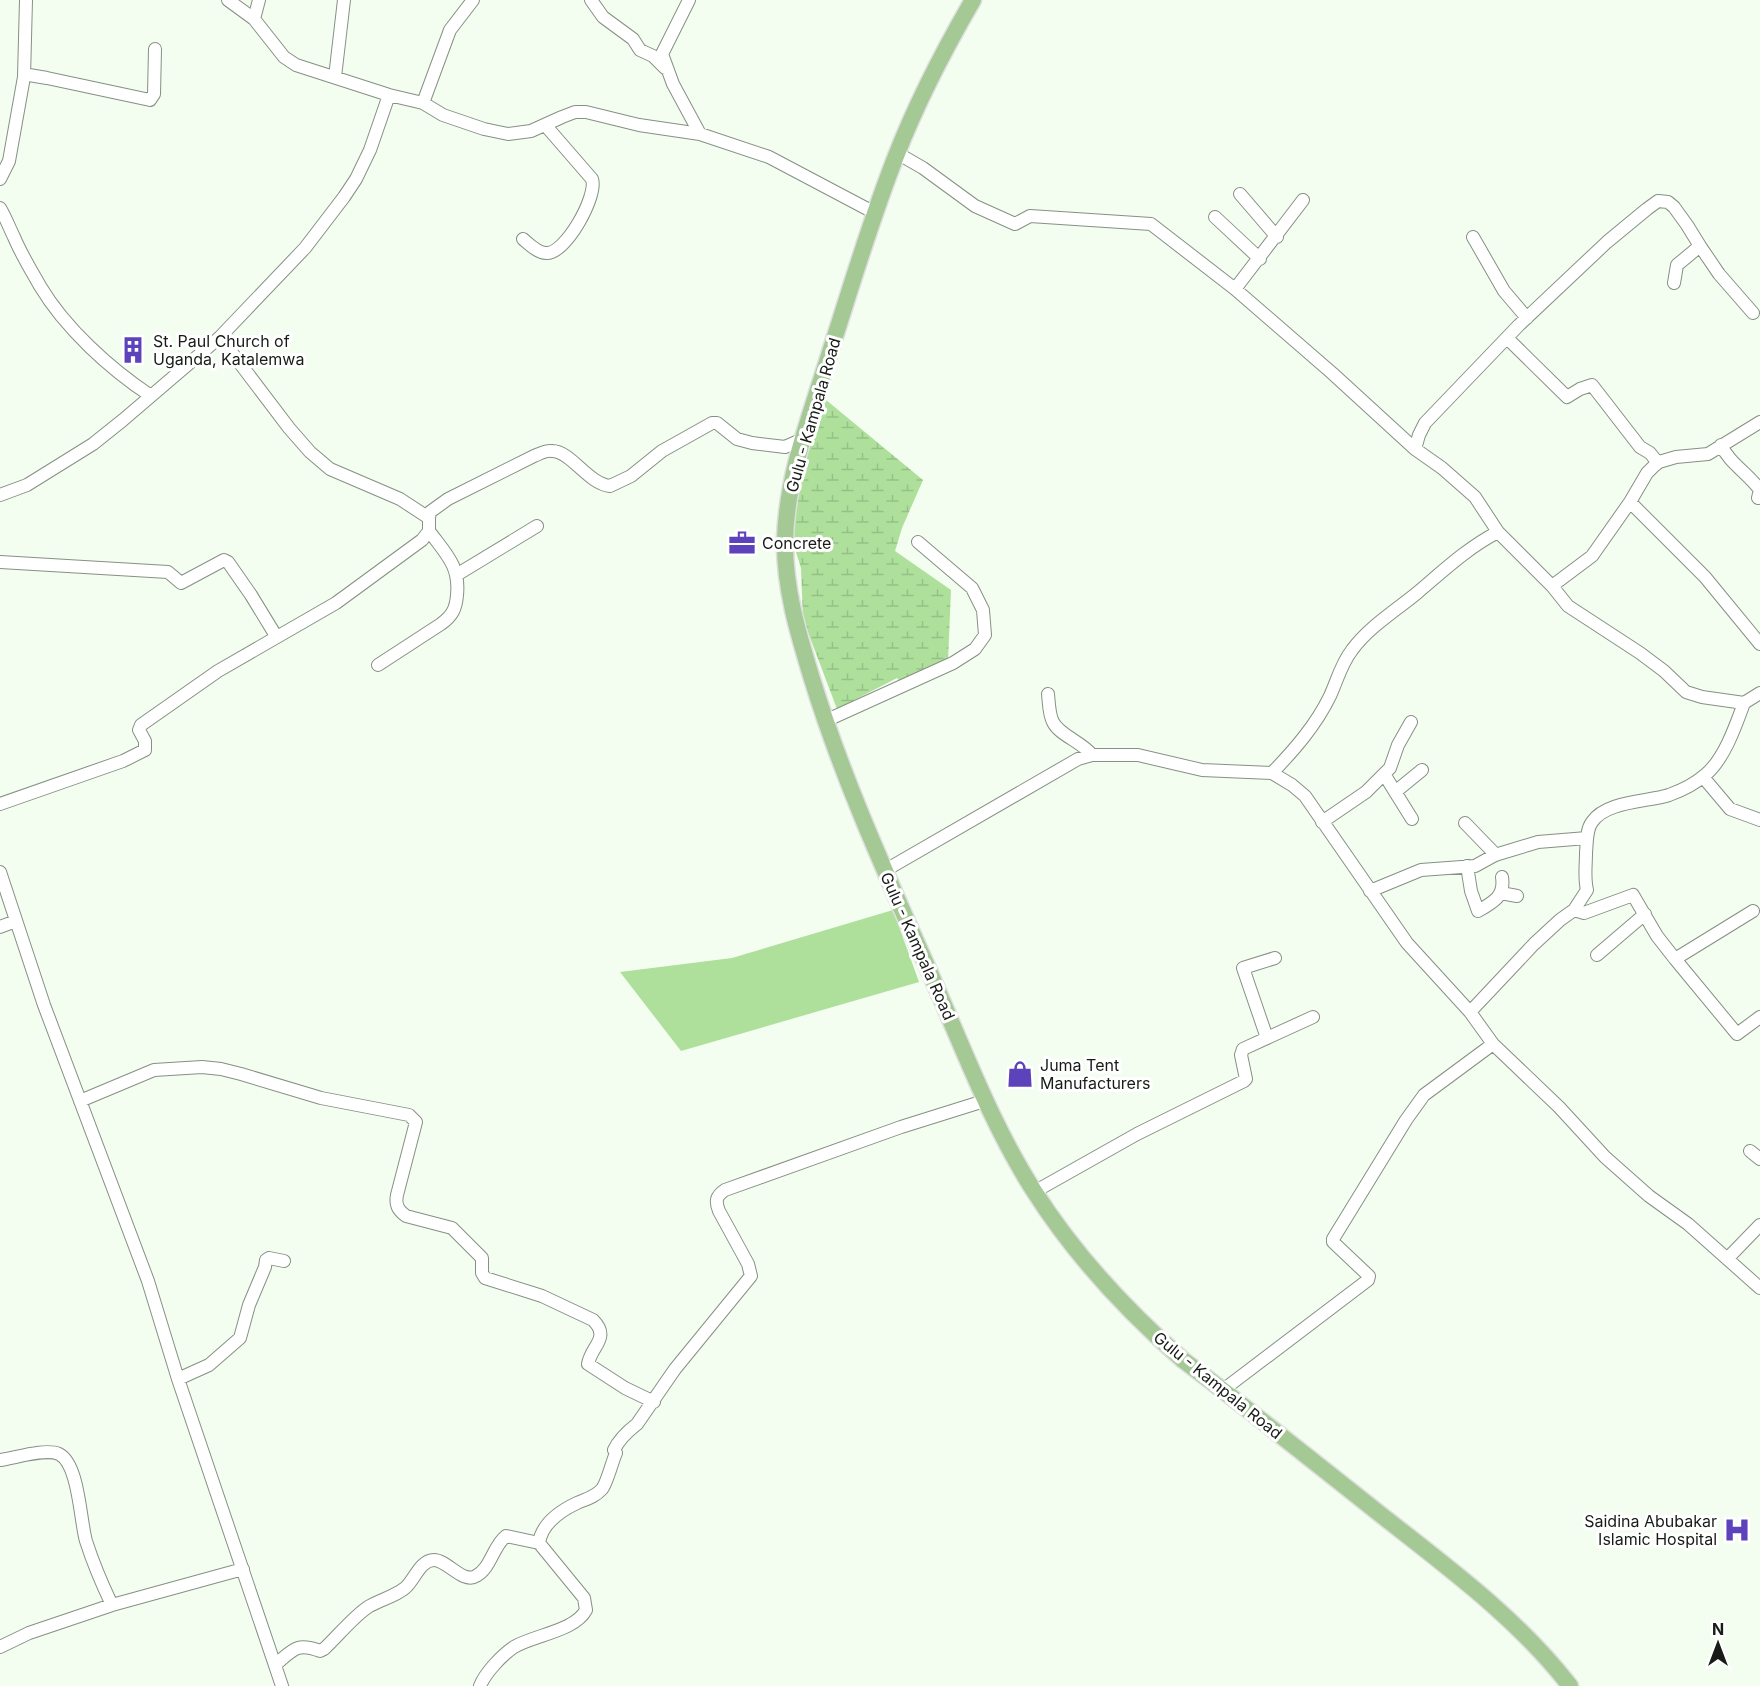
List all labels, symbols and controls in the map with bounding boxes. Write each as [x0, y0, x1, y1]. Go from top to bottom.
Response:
place label: St. Paul Church of Uganda, Katalemwa [153, 331, 304, 369]
building icon: St. Paul Church of Uganda, Katalemwa [118, 335, 148, 365]
street label: Gulu - Kampala Road [781, 335, 845, 495]
office icon: Concrete [727, 528, 757, 558]
place label: Concrete [762, 533, 831, 553]
street label: Gulu - Kampala Road [876, 869, 960, 1023]
place label: Juma Tent Manufacturers [1040, 1055, 1150, 1093]
shop icon: Juma Tent Manufacturers [1005, 1059, 1035, 1089]
street label: Gulu - Kampala Road [1150, 1327, 1286, 1443]
place label: Saidina Abubakar Islamic Hospital [1584, 1511, 1717, 1549]
hospital icon: Saidina Abubakar Islamic Hospital [1722, 1515, 1752, 1545]
north arrow [1688, 1614, 1748, 1674]
text: N [1712, 1619, 1724, 1639]

